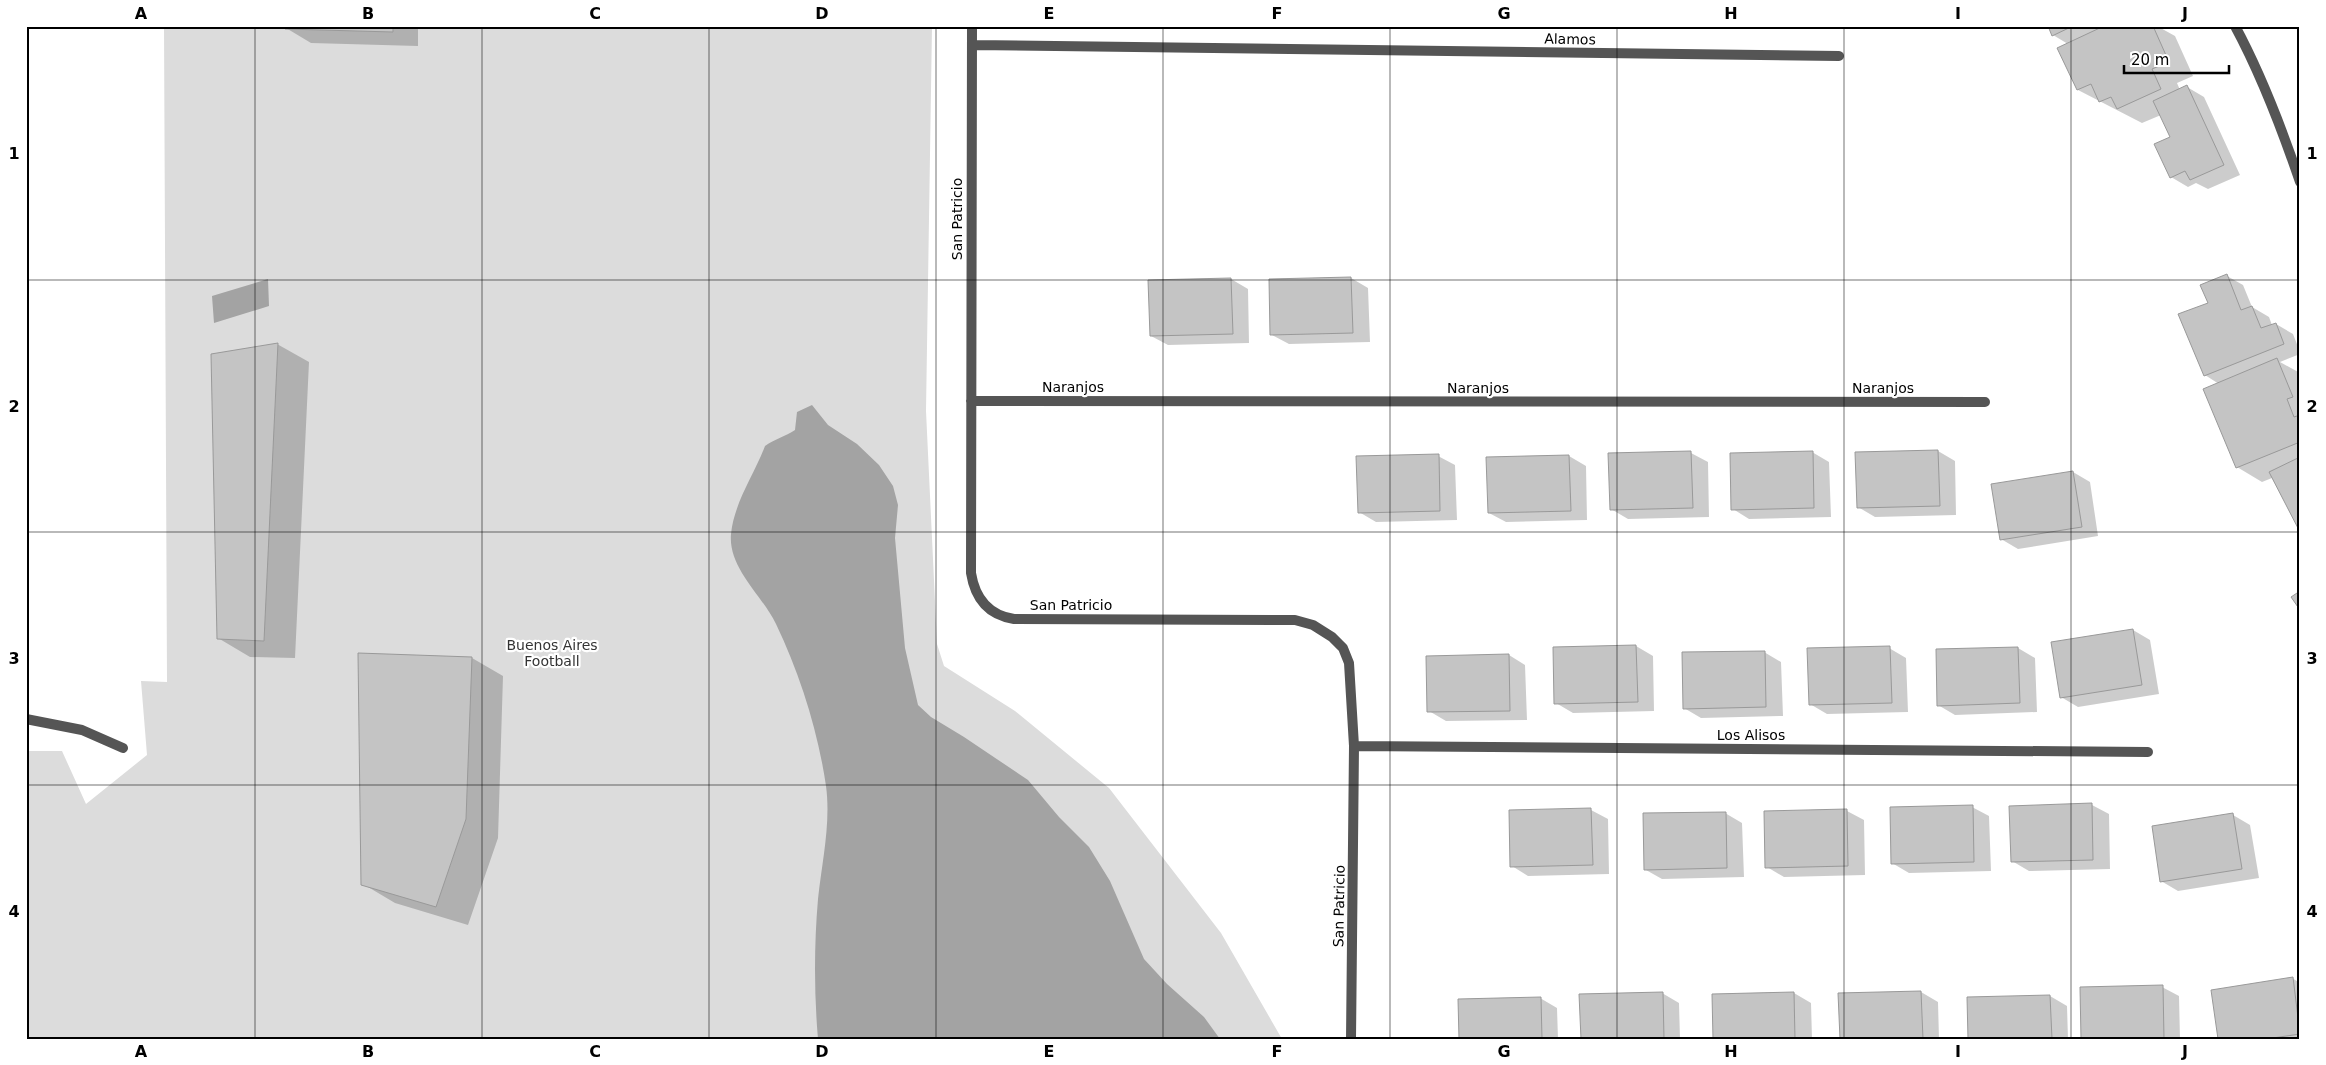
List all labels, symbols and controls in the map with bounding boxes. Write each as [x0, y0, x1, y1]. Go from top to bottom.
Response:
text: A [135, 4, 148, 23]
text: B [362, 4, 374, 23]
text: C [589, 4, 601, 23]
text: D [815, 4, 829, 23]
text: E [1044, 4, 1054, 23]
text: F [1272, 4, 1282, 23]
text: G [1497, 4, 1511, 23]
text: H [1724, 4, 1738, 23]
text: I [1955, 4, 1961, 23]
text: J [2181, 4, 2188, 23]
street label: Alamos [1544, 31, 1596, 47]
scale bar [2124, 42, 2228, 74]
text: 20 m [2131, 51, 2169, 69]
text: 1 [8, 144, 20, 163]
text: 1 [2306, 144, 2318, 163]
street label: San Patricio [949, 178, 965, 260]
street label: Naranjos [1042, 379, 1104, 395]
street label: Naranjos [1447, 380, 1509, 396]
street label: Naranjos [1852, 380, 1914, 396]
text: 2 [8, 397, 20, 416]
text: 2 [2306, 397, 2318, 416]
street label: San Patricio [1030, 597, 1112, 613]
park label: Buenos Aires Football [506, 637, 598, 669]
text: 3 [8, 649, 20, 668]
text: 3 [2306, 649, 2318, 668]
street label: Los Alisos [1717, 727, 1785, 743]
street label: San Patricio [1330, 865, 1348, 947]
text: 4 [8, 902, 20, 921]
text: 4 [2306, 902, 2318, 921]
text: A [135, 1042, 148, 1061]
text: B [362, 1042, 374, 1061]
text: C [589, 1042, 601, 1061]
text: D [815, 1042, 829, 1061]
text: E [1044, 1042, 1054, 1061]
text: F [1272, 1042, 1282, 1061]
text: G [1497, 1042, 1511, 1061]
text: H [1724, 1042, 1738, 1061]
text: I [1955, 1042, 1961, 1061]
text: J [2181, 1042, 2188, 1061]

